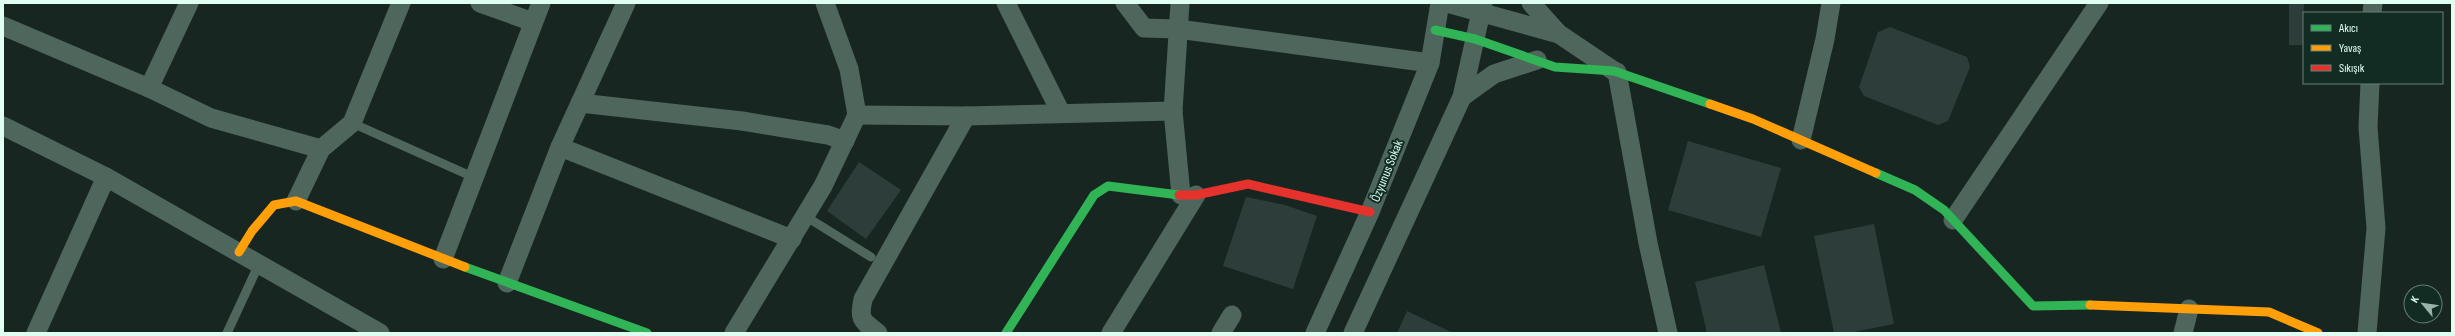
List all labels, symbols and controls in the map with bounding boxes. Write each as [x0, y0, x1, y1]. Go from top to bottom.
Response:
legend [2303, 12, 2443, 84]
text: Akıcı [2338, 21, 2358, 36]
text: Yavaş [2339, 41, 2361, 56]
text: Sıkışık [2339, 61, 2365, 76]
street label: Özyunus Sokak [1366, 137, 1407, 204]
north arrow [2403, 284, 2443, 324]
text: K [2408, 293, 2422, 305]

